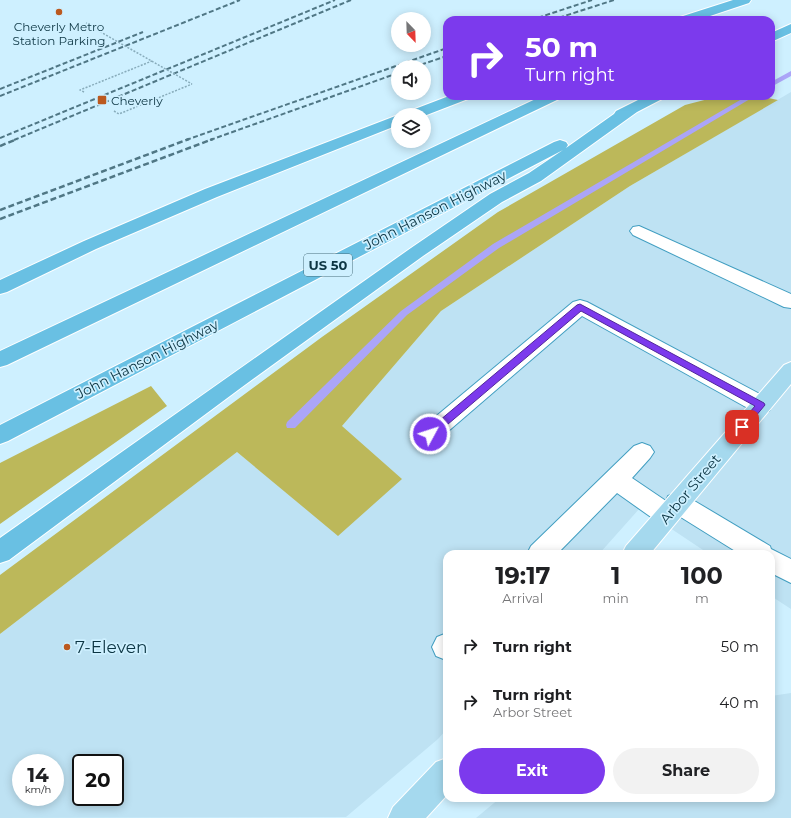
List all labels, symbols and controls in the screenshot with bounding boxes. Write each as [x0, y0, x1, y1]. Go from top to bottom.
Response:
marker: Cheverly Metro Station Parking [54, 7, 64, 17]
north arrow [391, 12, 431, 52]
map controls [391, 12, 431, 148]
place label: Cheverly Metro Station Parking [13, 19, 105, 48]
text: 50 m [525, 30, 598, 64]
icon: right [459, 32, 511, 84]
button: sound [391, 60, 431, 100]
text: Turn right [525, 64, 615, 86]
place label: Cheverly [111, 93, 163, 108]
marker: Cheverly [96, 94, 108, 106]
button: layers [391, 108, 431, 148]
street label: John Hanson Highway [360, 166, 510, 254]
road number: US 50 [304, 254, 352, 276]
street label: John Hanson Highway [72, 315, 222, 403]
pin [725, 410, 759, 444]
position arrow [409, 413, 451, 455]
icon: arrive [731, 416, 753, 438]
street label: Arbor Street [656, 450, 725, 528]
text: 19:17 [495, 561, 550, 590]
text: 1 [611, 561, 620, 590]
text: 100 [681, 561, 723, 590]
text: Arrival [502, 590, 543, 606]
text: min [603, 590, 629, 606]
text: m [695, 590, 709, 606]
icon: right [459, 635, 481, 657]
place label: 7-Eleven [75, 637, 147, 657]
text: Turn right [493, 637, 572, 656]
text: 50 m [721, 637, 759, 656]
marker: 7-Eleven [62, 642, 72, 652]
text: Turn right [493, 685, 572, 704]
icon: right [459, 691, 481, 713]
text: 40 m [719, 693, 759, 712]
text: Arbor Street [493, 704, 572, 720]
button: Exit [459, 748, 605, 794]
button: Share [613, 748, 759, 794]
speed limit sign: 20 [72, 754, 124, 806]
text: 14 [27, 763, 49, 787]
text: km/h [25, 783, 51, 796]

